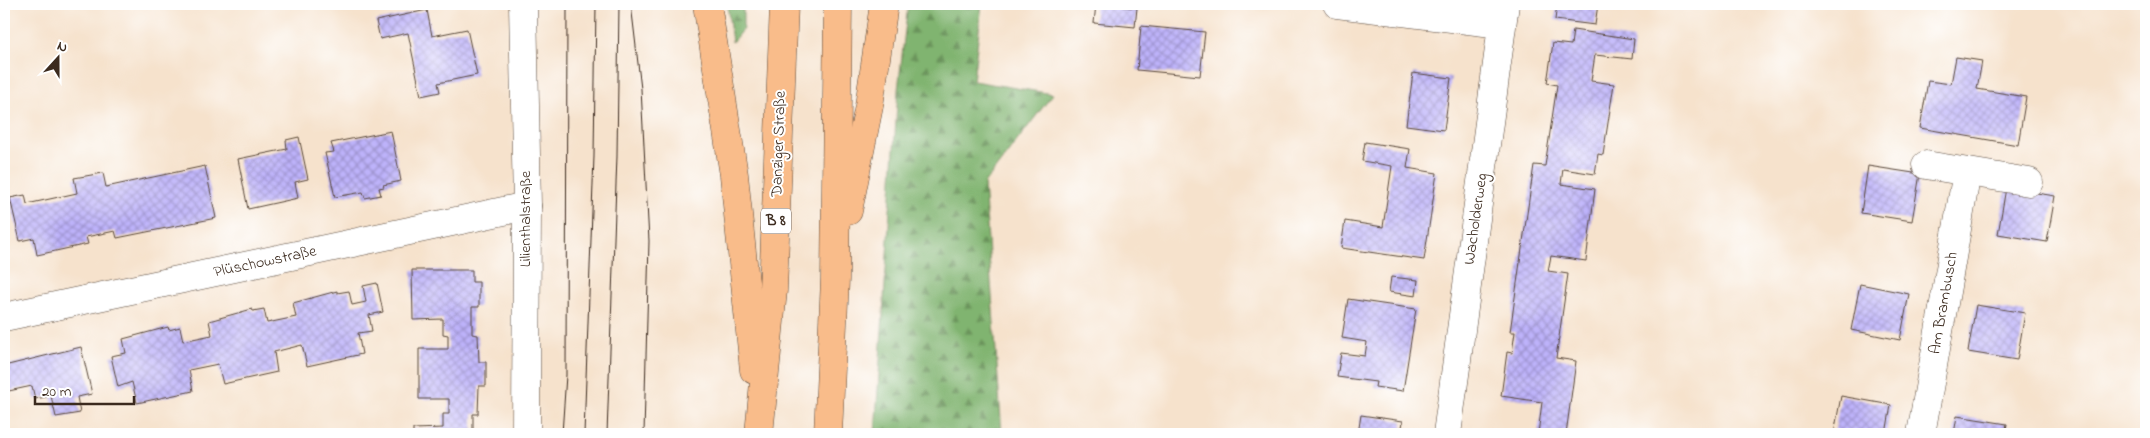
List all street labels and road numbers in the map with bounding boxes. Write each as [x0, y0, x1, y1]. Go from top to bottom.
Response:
street label: Danziger Straße [765, 90, 793, 198]
street label: Lilienthalstraße [514, 170, 538, 267]
street label: Wacholderweg [1458, 172, 1494, 266]
road number: B 8 [761, 208, 791, 234]
street label: Plüschowstraße [211, 239, 319, 285]
street label: Am Brambusch [1923, 250, 1965, 356]

